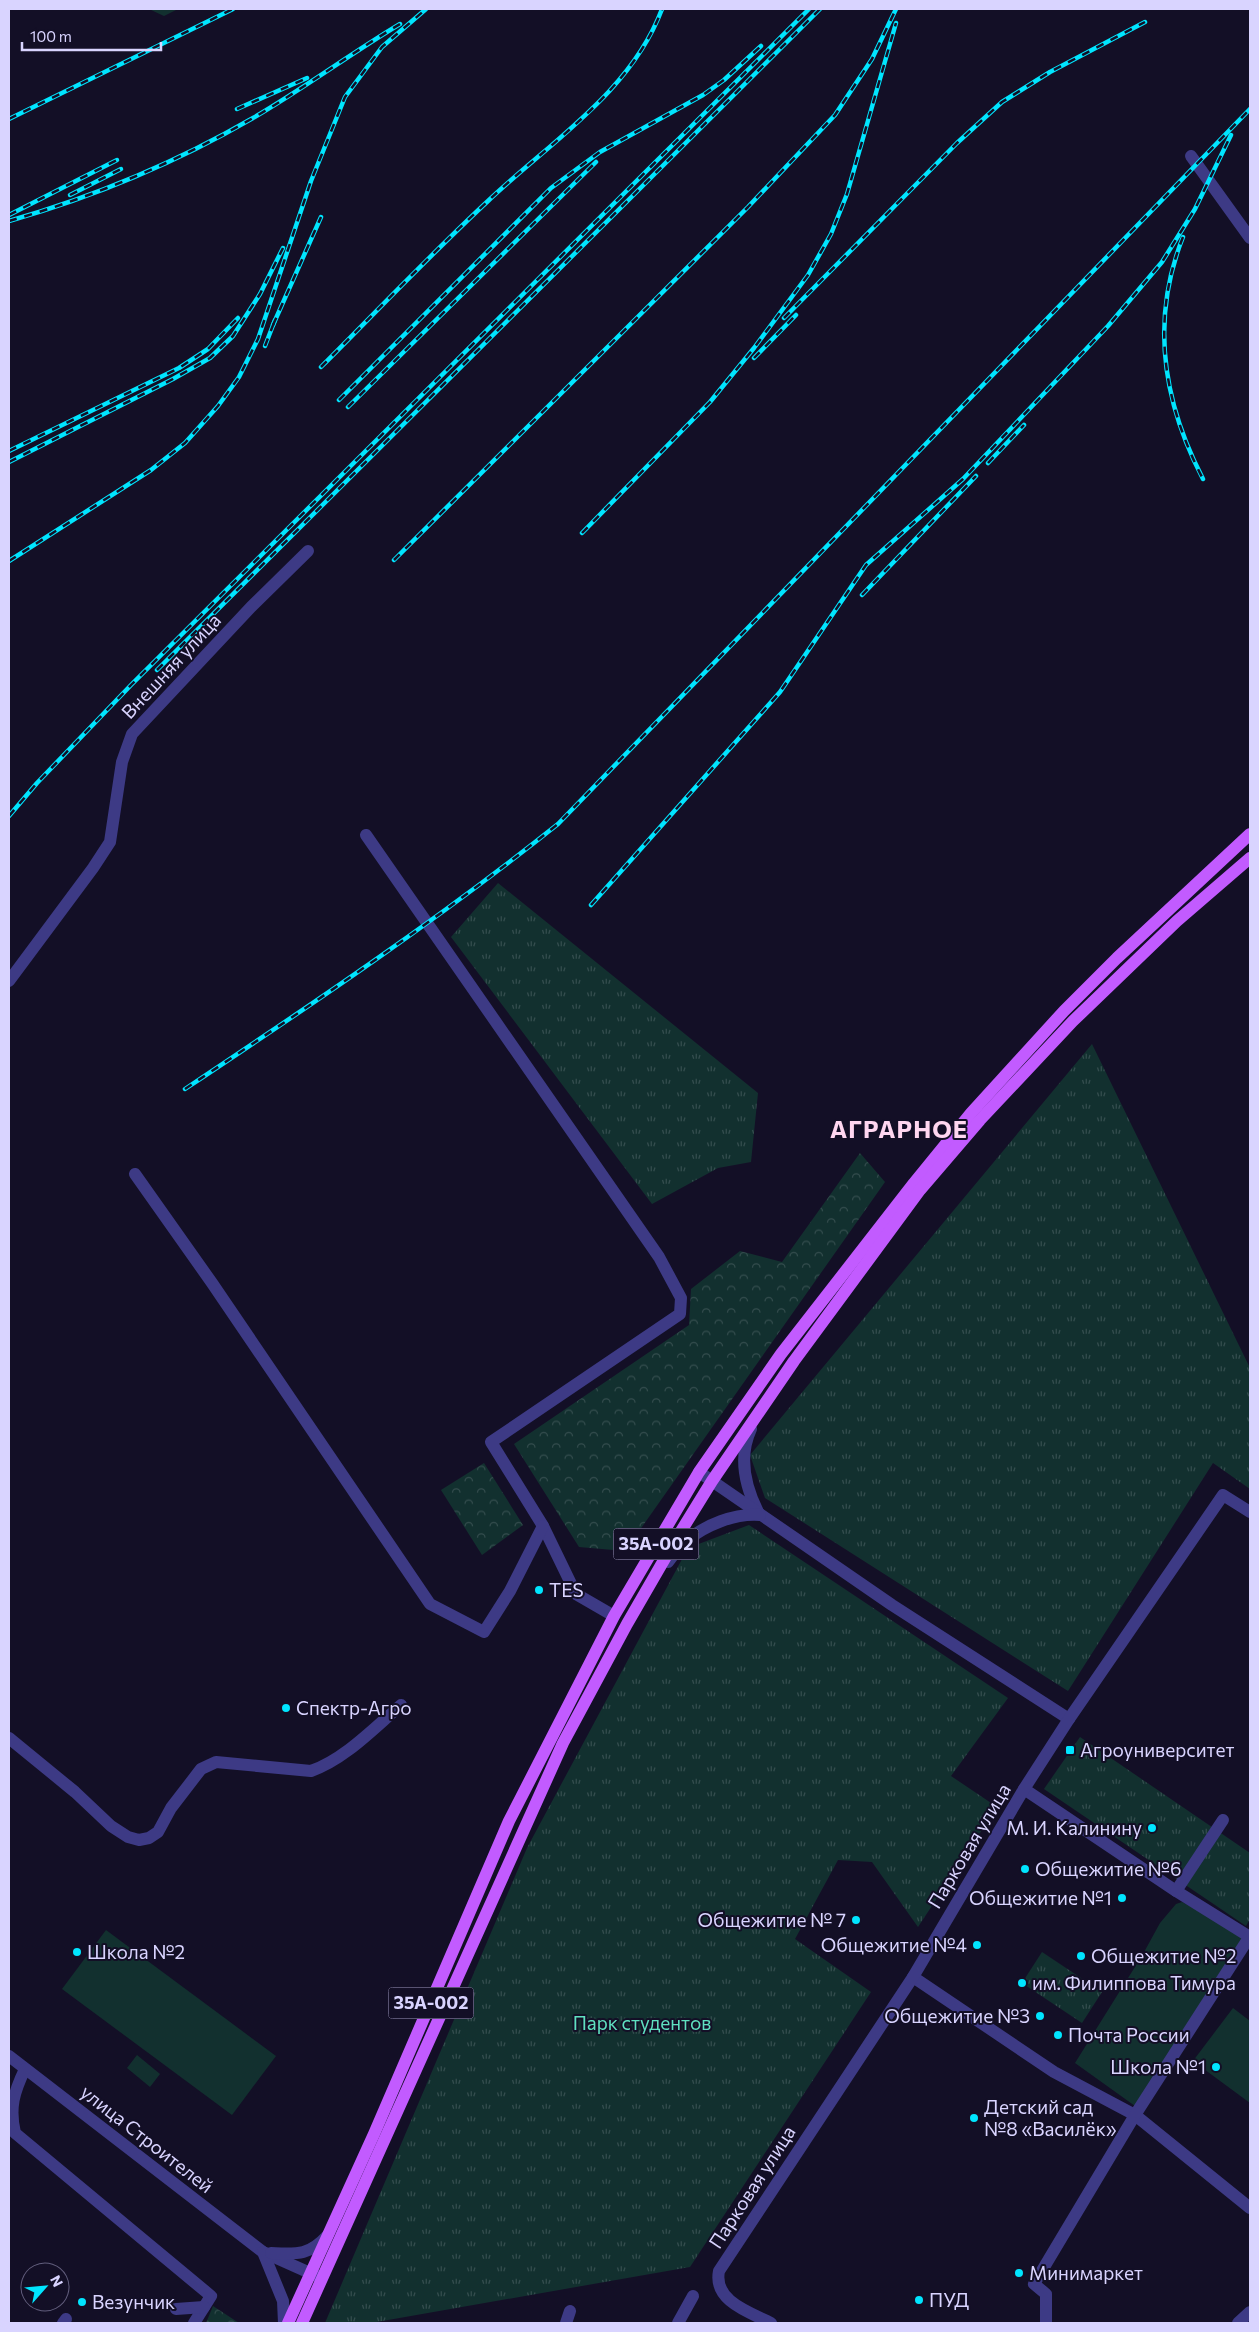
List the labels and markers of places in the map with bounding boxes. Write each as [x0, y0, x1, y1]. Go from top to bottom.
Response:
place label: TES [549, 1578, 584, 1601]
marker: TES [533, 1584, 545, 1596]
place label: Спектр-Агро [296, 1696, 412, 1719]
marker: Спектр-Агро [280, 1702, 292, 1714]
place label: Агроуниверситет [1080, 1738, 1234, 1761]
marker: Агроуниверситет [1064, 1744, 1076, 1756]
place label: М. И. Калинину [1006, 1816, 1142, 1839]
marker: М. И. Калинину [1146, 1822, 1158, 1834]
place label: Общежитие №6 [1035, 1857, 1181, 1880]
marker: Общежитие №6 [1019, 1863, 1031, 1875]
place label: Общежитие №1 [969, 1886, 1112, 1909]
marker: Общежитие №1 [1116, 1892, 1128, 1904]
place label: Общежитие № 7 [697, 1908, 846, 1931]
marker: Общежитие № 7 [850, 1914, 862, 1926]
place label: Общежитие №4 [821, 1933, 967, 1956]
marker: Общежитие №4 [971, 1939, 983, 1951]
place label: Школа №2 [87, 1940, 185, 1963]
place label: Общежитие №2 [1091, 1944, 1236, 1967]
marker: Школа №2 [71, 1946, 83, 1958]
marker: Общежитие №2 [1075, 1950, 1087, 1962]
place label: им. Филиппова Тимура [1032, 1971, 1236, 1994]
marker: им. Филиппова Тимура [1016, 1977, 1028, 1989]
place label: Общежитие №3 [884, 2004, 1030, 2027]
marker: Общежитие №3 [1034, 2010, 1046, 2022]
place label: Почта России [1068, 2023, 1190, 2046]
marker: Почта России [1052, 2029, 1064, 2041]
place label: Школа №1 [1110, 2055, 1206, 2078]
marker: Школа №1 [1210, 2061, 1222, 2073]
place label: Детский сад №8 «Василёк» [984, 2095, 1117, 2140]
marker: Детский сад №8 «Василёк» [968, 2112, 980, 2124]
place label: Минимаркет [1029, 2261, 1143, 2284]
marker: Минимаркет [1013, 2267, 1025, 2279]
place label: ПУД [929, 2288, 969, 2311]
place label: Везунчик [92, 2290, 175, 2313]
marker: ПУД [913, 2294, 925, 2306]
marker: Везунчик [76, 2296, 88, 2308]

